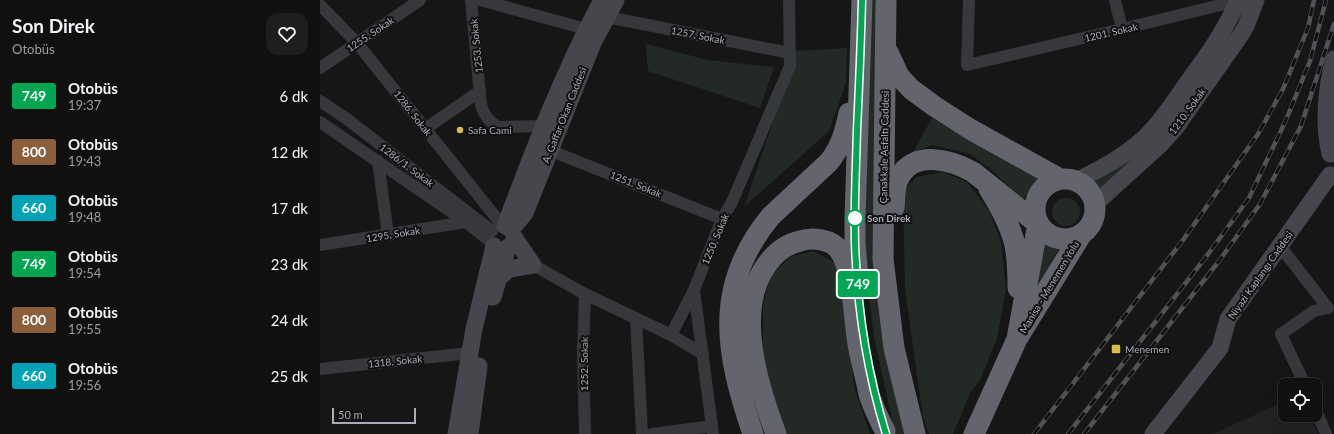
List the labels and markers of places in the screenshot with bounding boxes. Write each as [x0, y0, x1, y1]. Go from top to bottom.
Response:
place label: Safa Cami [468, 124, 512, 136]
marker: Safa Cami [455, 125, 465, 135]
marker: Son Direk [846, 209, 864, 227]
place label: Son Direk [867, 212, 911, 224]
marker: Menemen [1110, 343, 1122, 355]
place label: Menemen [1125, 343, 1169, 355]

